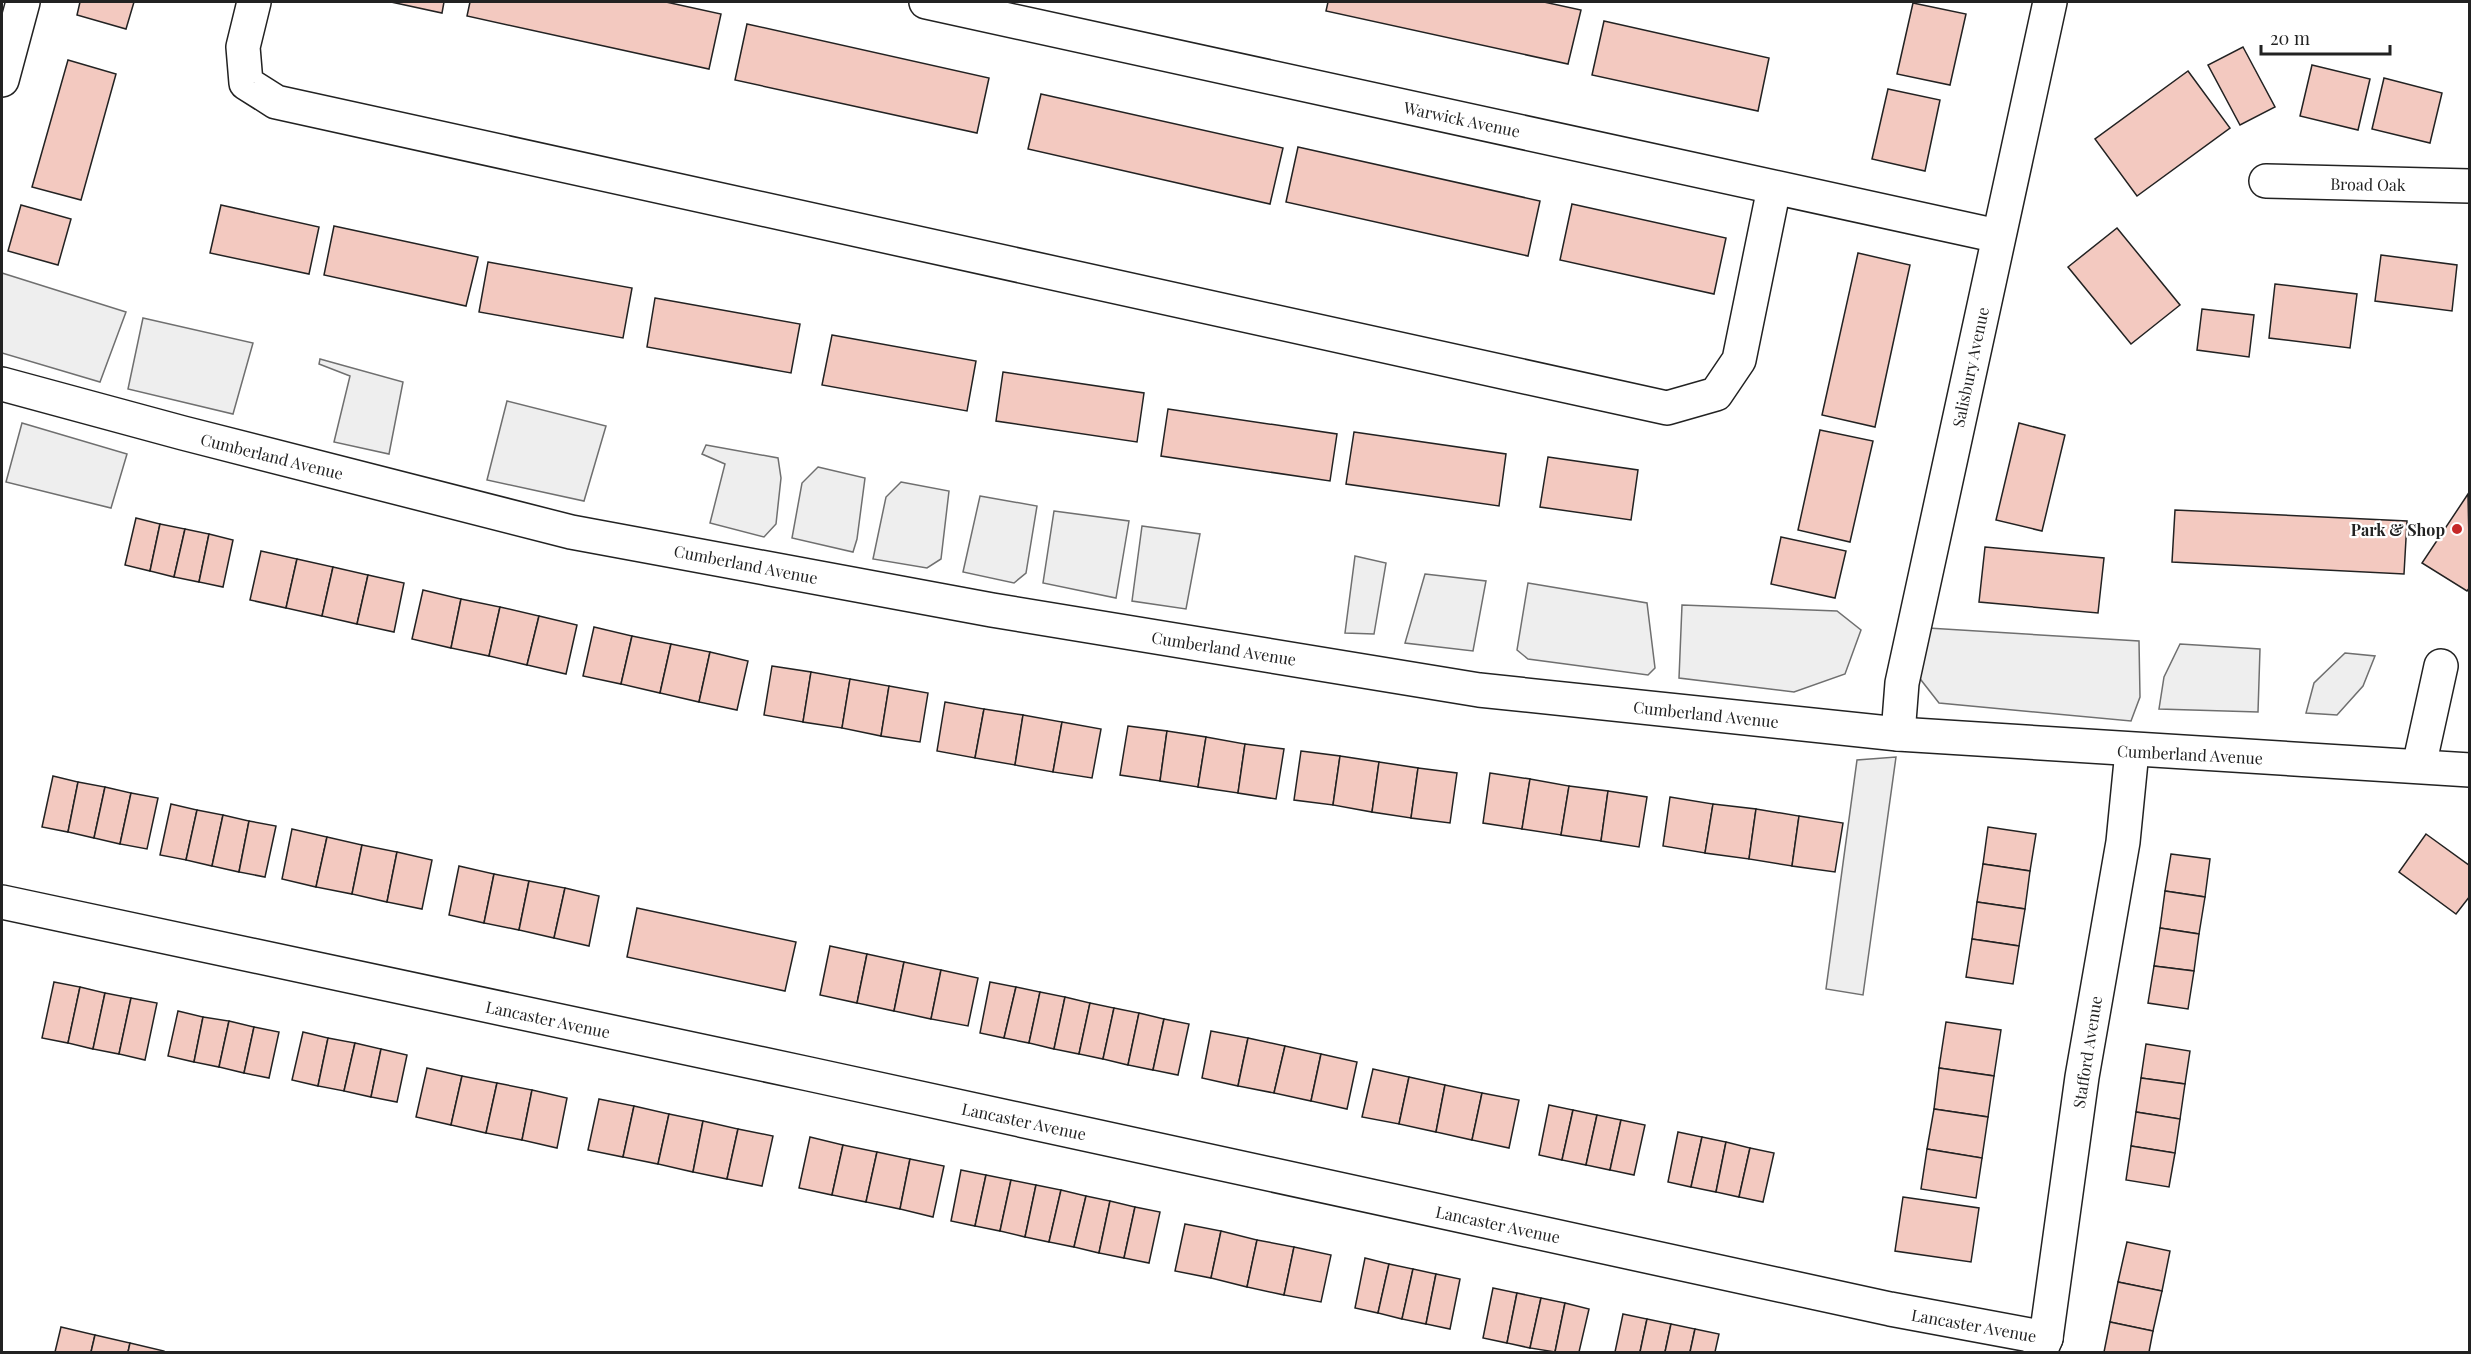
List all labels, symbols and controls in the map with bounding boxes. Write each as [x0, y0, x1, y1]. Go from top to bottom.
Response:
scale bar [2261, 18, 2390, 56]
text: 20 m [2270, 26, 2310, 50]
street label: Warwick Avenue [1401, 96, 1522, 142]
street label: Broad Oak [2330, 173, 2406, 195]
street label: Salisbury Avenue [1947, 305, 1993, 429]
street label: Cumberland Avenue [199, 428, 345, 484]
place label: Park & Shop [2351, 519, 2445, 540]
marker: Park & Shop [2450, 522, 2464, 536]
street label: Cumberland Avenue [672, 540, 820, 588]
street label: Cumberland Avenue [1150, 626, 1298, 670]
street label: Cumberland Avenue [1632, 696, 1780, 732]
street label: Cumberland Avenue [2117, 740, 2263, 768]
street label: Stafford Avenue [2068, 994, 2106, 1110]
street label: Lancaster Avenue [484, 996, 612, 1042]
street label: Lancaster Avenue [960, 1098, 1088, 1144]
street label: Lancaster Avenue [1434, 1201, 1562, 1247]
street label: Lancaster Avenue [1910, 1304, 2038, 1346]

